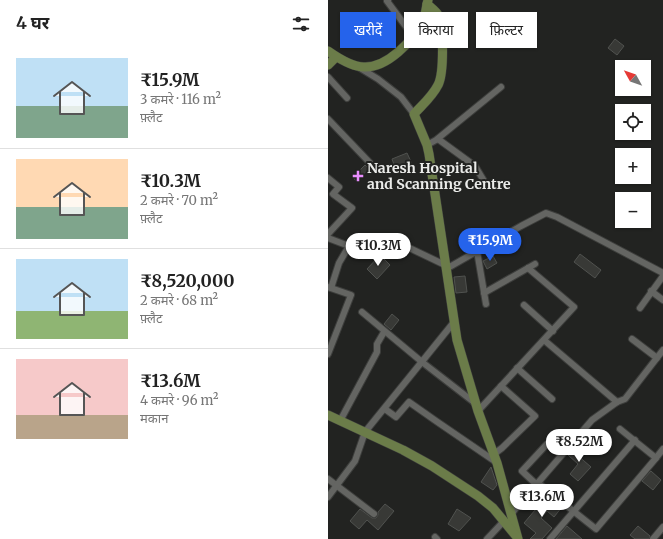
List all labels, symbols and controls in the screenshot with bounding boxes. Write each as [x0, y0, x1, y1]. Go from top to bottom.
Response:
text: 4 घर [16, 12, 49, 34]
chip: खरीदें [340, 12, 396, 48]
chip: किराया [404, 12, 468, 48]
chip: फ़िल्टर [476, 12, 537, 48]
icon: filters [290, 13, 312, 35]
north arrow [615, 60, 651, 96]
map controls [615, 60, 651, 228]
text: ₹15.9M [140, 69, 199, 91]
icon: home [48, 74, 96, 122]
text: 3 कमरे · 116 m² [140, 91, 221, 108]
button: locate [615, 104, 651, 140]
text: फ़्लैट [140, 109, 163, 126]
button: + [615, 148, 651, 184]
place label: Naresh Hospital and Scanning Centre [367, 159, 511, 193]
text: ₹10.3M [140, 170, 201, 192]
marker: Naresh Hospital and Scanning Centre [352, 170, 364, 182]
icon: home [48, 175, 96, 223]
text: 2 कमरे · 70 m² [140, 192, 218, 209]
button: − [615, 192, 651, 228]
text: फ़्लैट [140, 210, 163, 227]
pin: ₹15.9M [457, 228, 523, 262]
text: ₹15.9M [467, 232, 513, 249]
pin: ₹10.3M [345, 233, 411, 267]
text: ₹10.3M [355, 237, 401, 254]
text: ₹8,520,000 [140, 270, 235, 292]
icon: home [48, 275, 96, 323]
text: 2 कमरे · 68 m² [140, 292, 218, 309]
text: फ़्लैट [140, 310, 163, 327]
text: ₹13.6M [140, 370, 201, 392]
icon: home [48, 375, 96, 423]
text: 4 कमरे · 96 m² [140, 392, 218, 409]
text: मकान [140, 410, 168, 427]
pin: ₹8.52M [546, 429, 612, 463]
text: ₹8.52M [555, 433, 603, 450]
pin: ₹13.6M [509, 484, 575, 518]
text: ₹13.6M [519, 488, 565, 505]

